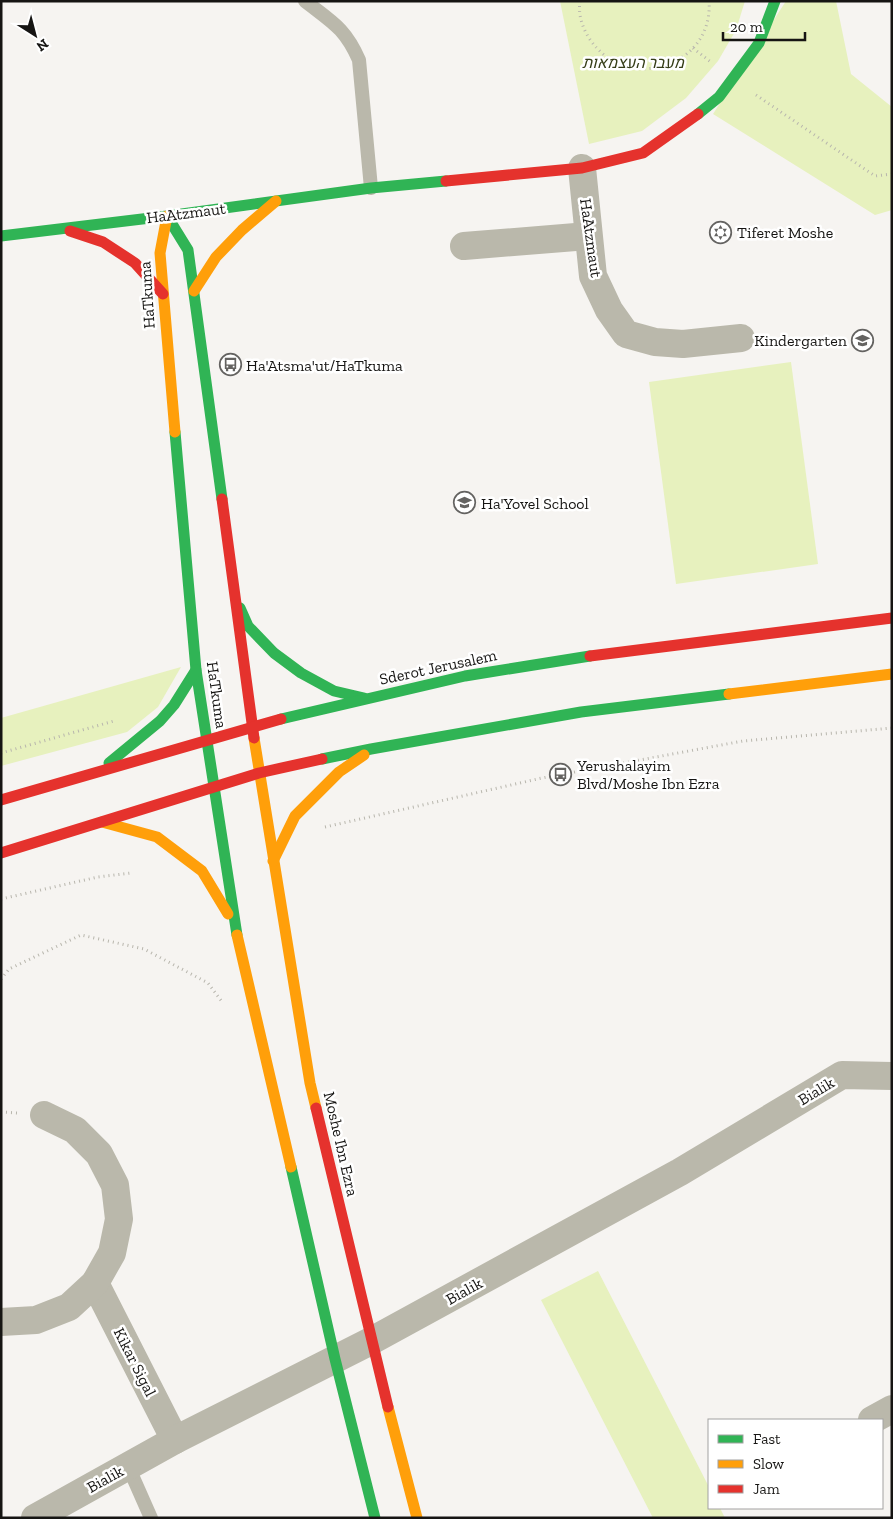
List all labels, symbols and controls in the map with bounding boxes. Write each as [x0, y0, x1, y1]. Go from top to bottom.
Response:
north arrow [10, 10, 60, 60]
scale bar [723, 10, 806, 42]
text: 20 m [730, 18, 763, 36]
text: N [33, 35, 52, 55]
park label: מעבר העצמאות [582, 53, 685, 72]
street label: HaAtzmaut [576, 197, 606, 279]
street label: HaAtzmaut [145, 199, 227, 227]
synagogue icon: Tiferet Moshe [709, 220, 733, 244]
place label: Tiferet Moshe [737, 223, 833, 242]
street label: HaTkuma [135, 260, 159, 329]
school or university icon: Kindergarten [851, 328, 875, 352]
place label: Kindergarten [754, 331, 848, 350]
bus stop icon: Ha'Atsma'ut/HaTkuma [218, 353, 242, 377]
place label: Ha'Atsma'ut/HaTkuma [246, 356, 403, 375]
school or university icon: Ha'Yovel School [453, 491, 477, 515]
place label: Ha'Yovel School [481, 494, 589, 513]
street label: Sderot Jerusalem [378, 645, 499, 689]
street label: HaTkuma [203, 660, 231, 730]
place label: Yerushalayim Blvd/Moshe Ibn Ezra [576, 756, 720, 793]
bus stop icon: Yerushalayim Blvd/Moshe Ibn Ezra [549, 762, 573, 786]
street label: Bialik [794, 1072, 838, 1109]
street label: Moshe Ibn Ezra [320, 1090, 362, 1198]
street label: Bialik [442, 1273, 486, 1309]
street label: Kikar Sigal [110, 1324, 160, 1400]
legend [708, 1419, 883, 1509]
text: Fast [753, 1430, 781, 1448]
text: Slow [753, 1455, 785, 1473]
street label: Bialik [83, 1461, 127, 1497]
text: Jam [753, 1480, 780, 1498]

